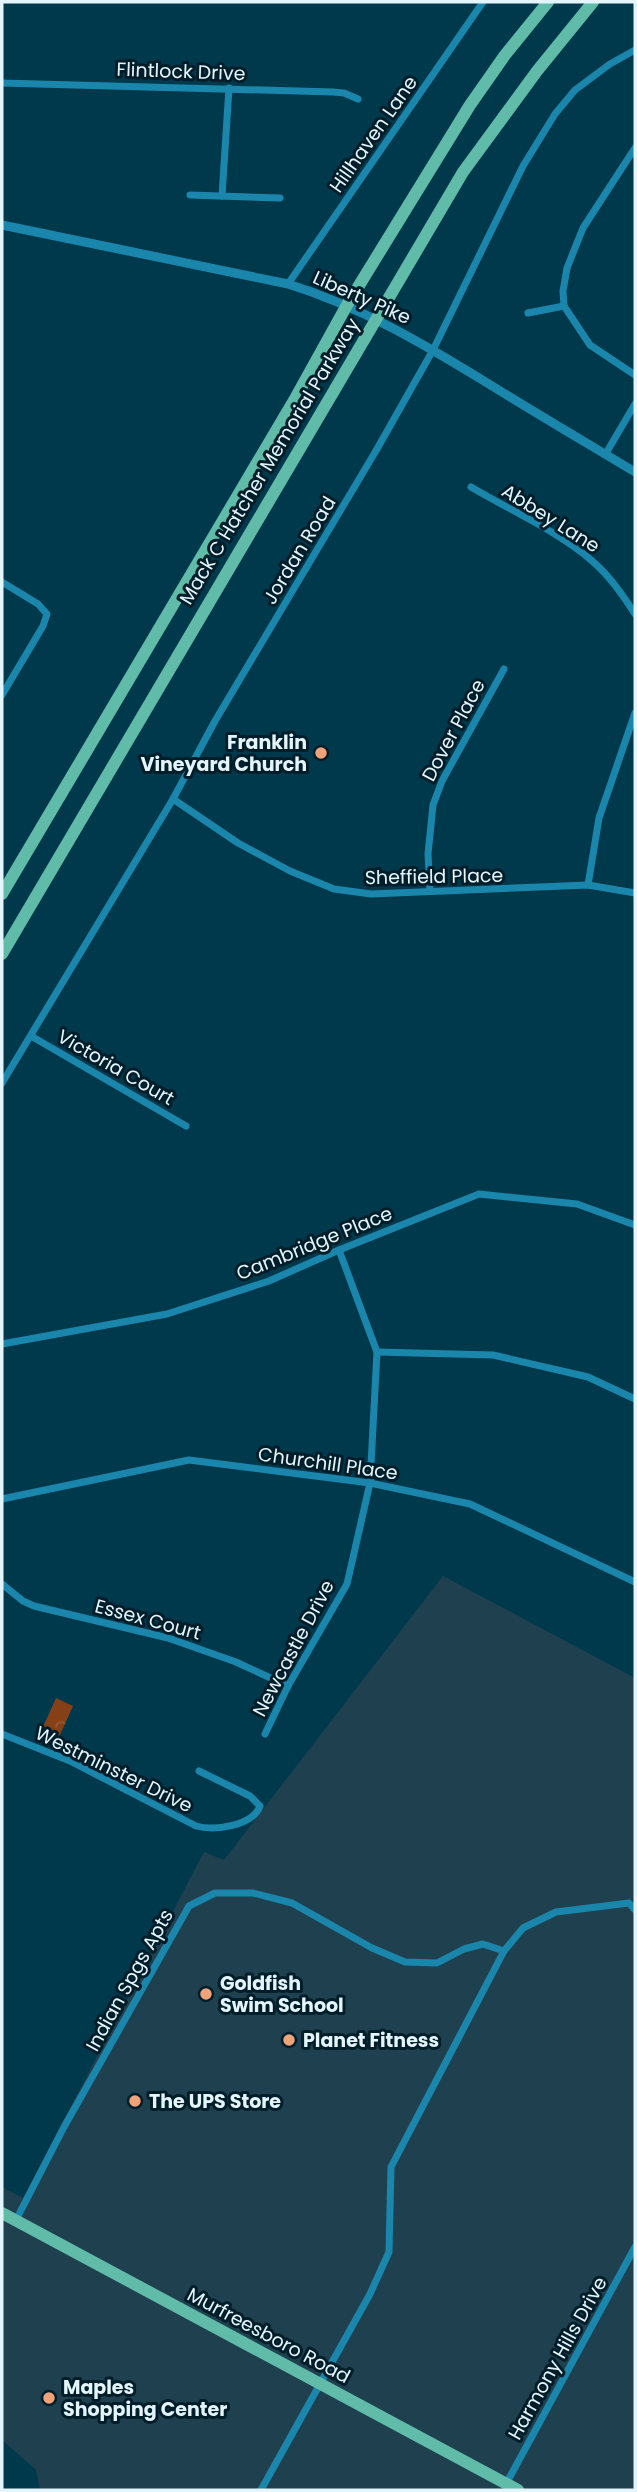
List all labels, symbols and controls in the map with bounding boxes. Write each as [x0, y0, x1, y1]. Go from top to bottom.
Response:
street label: Flintlock Drive [116, 56, 246, 87]
street label: Hillhaven Lane [323, 70, 424, 198]
street label: Liberty Pike [309, 264, 415, 331]
street label: Mack C Hatcher Memorial Parkway [173, 313, 366, 610]
street label: Abbey Lane [496, 478, 605, 559]
street label: Jordan Road [257, 491, 342, 609]
street label: Dover Place [415, 674, 492, 786]
place label: Franklin Vineyard Church [141, 729, 307, 778]
marker: Franklin Vineyard Church [313, 745, 329, 761]
street label: Sheffield Place [365, 862, 503, 891]
street label: Victoria Court [52, 1023, 179, 1112]
street label: Cambridge Place [232, 1200, 396, 1287]
street label: Churchill Place [256, 1440, 399, 1487]
street label: Newcastle Drive [246, 1575, 341, 1721]
street label: Essex Court [92, 1592, 204, 1647]
street label: Westminster Drive [31, 1720, 197, 1819]
street label: Indian Spgs Apts [79, 1904, 180, 2056]
place label: Goldfish Swim School [220, 1970, 344, 2019]
marker: Goldfish Swim School [198, 1986, 214, 2002]
place label: Planet Fitness [303, 2027, 439, 2054]
marker: Planet Fitness [281, 2032, 297, 2048]
place label: The UPS Store [149, 2088, 281, 2115]
marker: The UPS Store [127, 2093, 143, 2109]
street label: Harmony Hills Drive [501, 2272, 613, 2445]
street label: Murfreesboro Road [182, 2281, 355, 2390]
place label: Maples Shopping Center [63, 2374, 227, 2423]
marker: Maples Shopping Center [41, 2390, 57, 2406]

